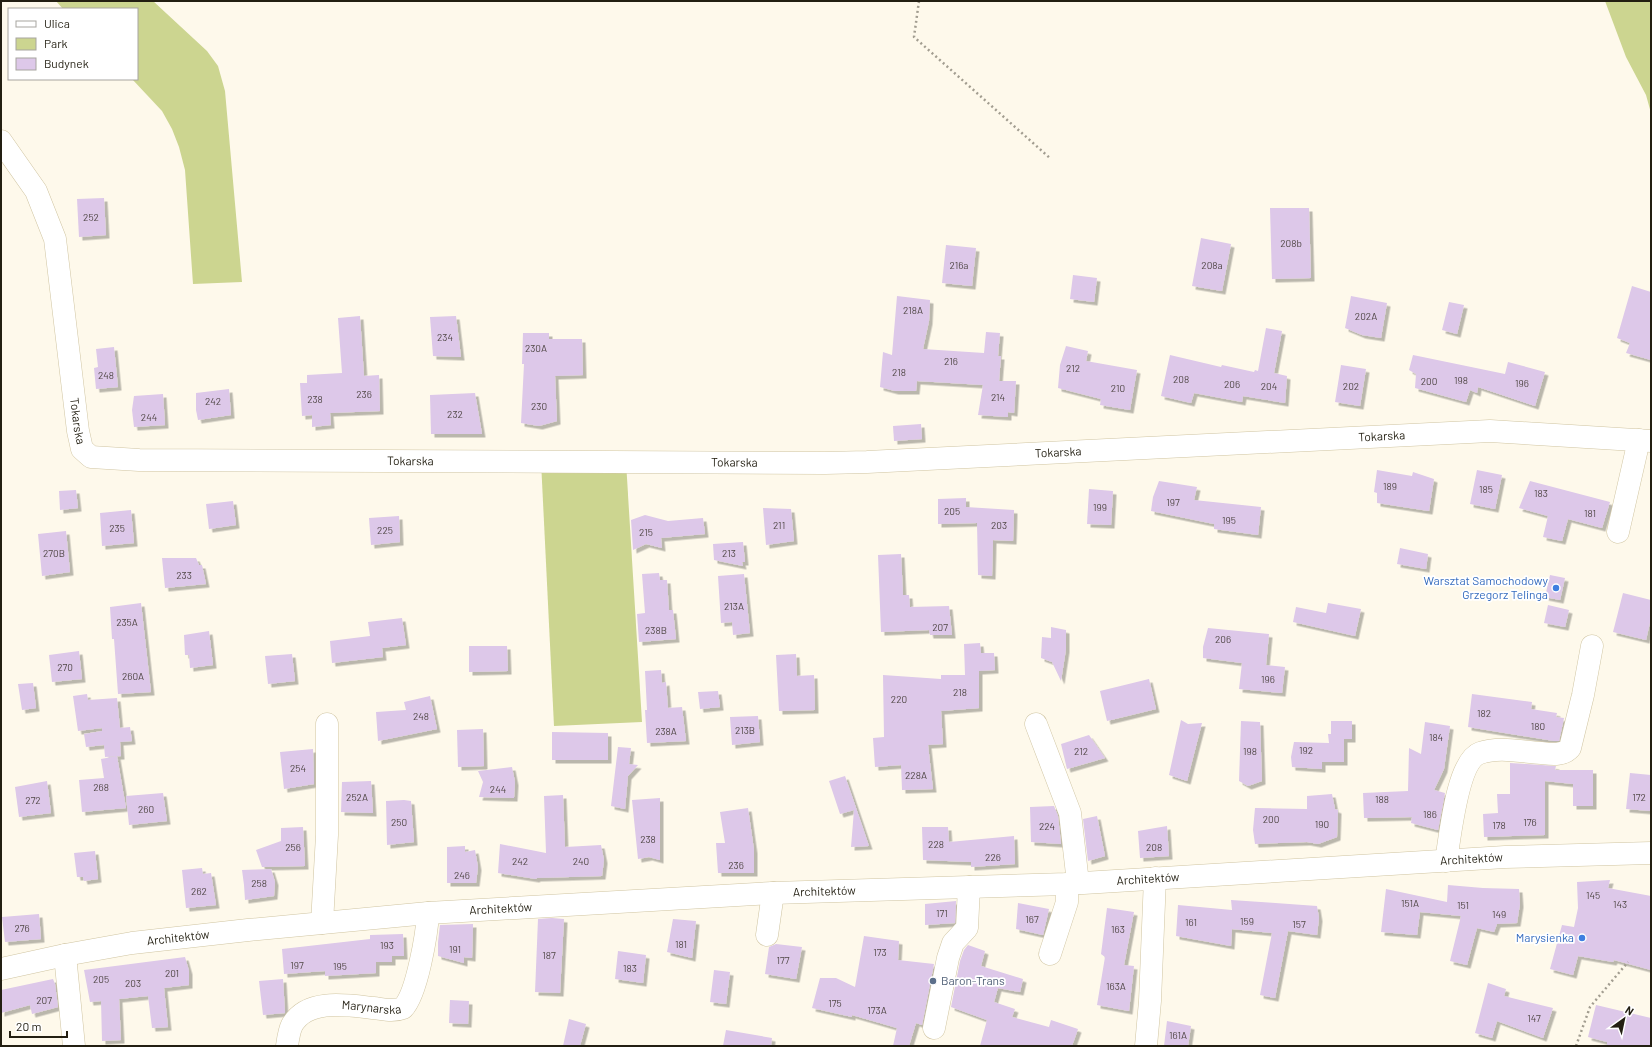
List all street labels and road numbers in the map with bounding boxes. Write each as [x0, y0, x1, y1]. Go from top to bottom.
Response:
street label: Tokarska [68, 397, 89, 445]
street label: Tokarska [1358, 427, 1405, 444]
street label: Tokarska [1034, 443, 1082, 460]
street label: Tokarska [387, 453, 434, 467]
street label: Tokarska [711, 455, 758, 469]
street label: Architektów [1439, 849, 1504, 867]
street label: Architektów [1116, 869, 1180, 887]
street label: Architektów [793, 882, 856, 898]
street label: Architektów [469, 899, 533, 917]
street label: Architektów [146, 926, 210, 947]
street label: Marynarska [341, 997, 402, 1016]

